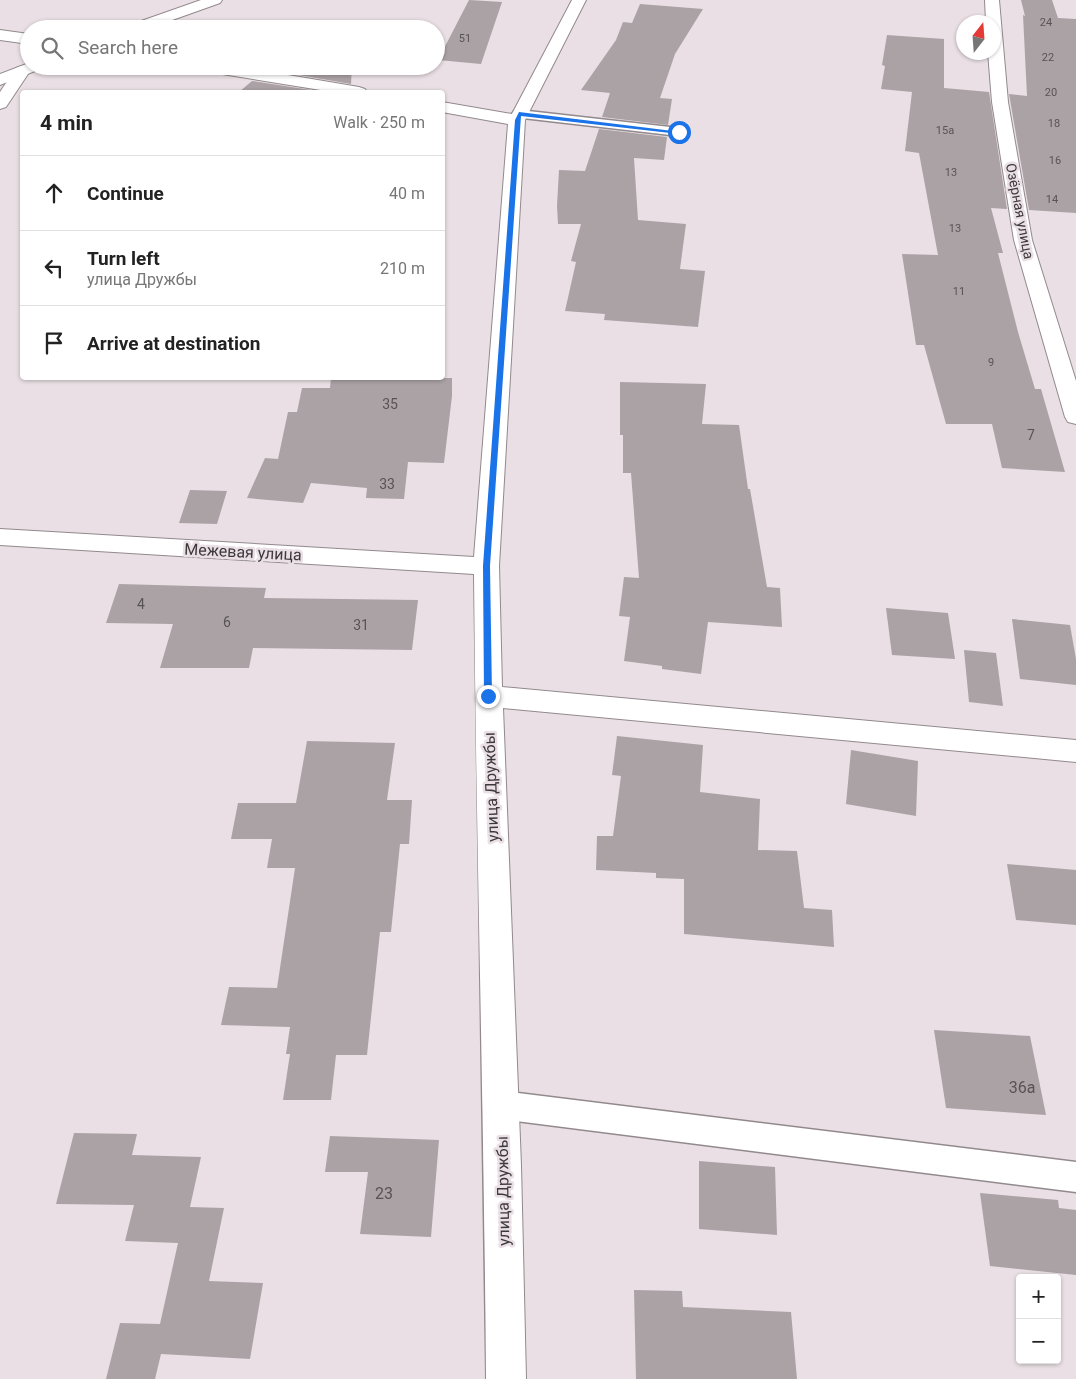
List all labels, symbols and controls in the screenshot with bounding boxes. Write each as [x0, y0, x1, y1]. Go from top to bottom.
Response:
north arrow [956, 15, 1001, 60]
house number: 24 [1040, 16, 1052, 29]
search box [20, 20, 445, 75]
house number: 51 [459, 32, 471, 45]
icon: search [38, 34, 66, 62]
text: Search here [78, 36, 178, 59]
house number: 22 [1042, 51, 1054, 64]
house number: 20 [1045, 86, 1057, 99]
text: 4 min [40, 111, 93, 135]
text: Walk · 250 m [333, 113, 425, 132]
house number: 18 [1048, 117, 1060, 130]
route start [668, 121, 691, 144]
house number: 15а [936, 124, 954, 137]
house number: 16 [1049, 154, 1061, 167]
street label: Озёрная улица [1003, 162, 1037, 260]
house number: 13 [945, 166, 957, 179]
icon: ahead [40, 179, 68, 207]
text: Continue [87, 182, 164, 205]
text: 40 m [389, 184, 425, 203]
house number: 14 [1046, 193, 1058, 206]
house number: 13 [949, 222, 961, 235]
text: Turn left [87, 247, 160, 270]
icon: left [40, 254, 68, 282]
text: 210 m [380, 259, 425, 278]
text: улица Дружбы [87, 270, 197, 289]
house number: 11 [953, 285, 965, 298]
icon: arrive [40, 329, 68, 357]
text: Arrive at destination [87, 332, 260, 355]
house number: 9 [988, 356, 994, 369]
house number: 35 [382, 396, 398, 412]
house number: 7 [1027, 427, 1035, 443]
house number: 33 [379, 476, 395, 492]
street label: Межевая улица [184, 539, 302, 565]
house number: 4 [137, 596, 145, 612]
house number: 6 [223, 614, 231, 630]
house number: 31 [353, 617, 369, 633]
route end [477, 685, 500, 708]
street label: улица Дружбы [480, 732, 502, 842]
house number: 36а [1009, 1078, 1035, 1097]
street label: улица Дружбы [493, 1136, 513, 1246]
house number: 23 [375, 1184, 393, 1203]
map controls [1016, 1274, 1061, 1364]
button: + [1016, 1274, 1061, 1319]
button: − [1016, 1319, 1061, 1364]

